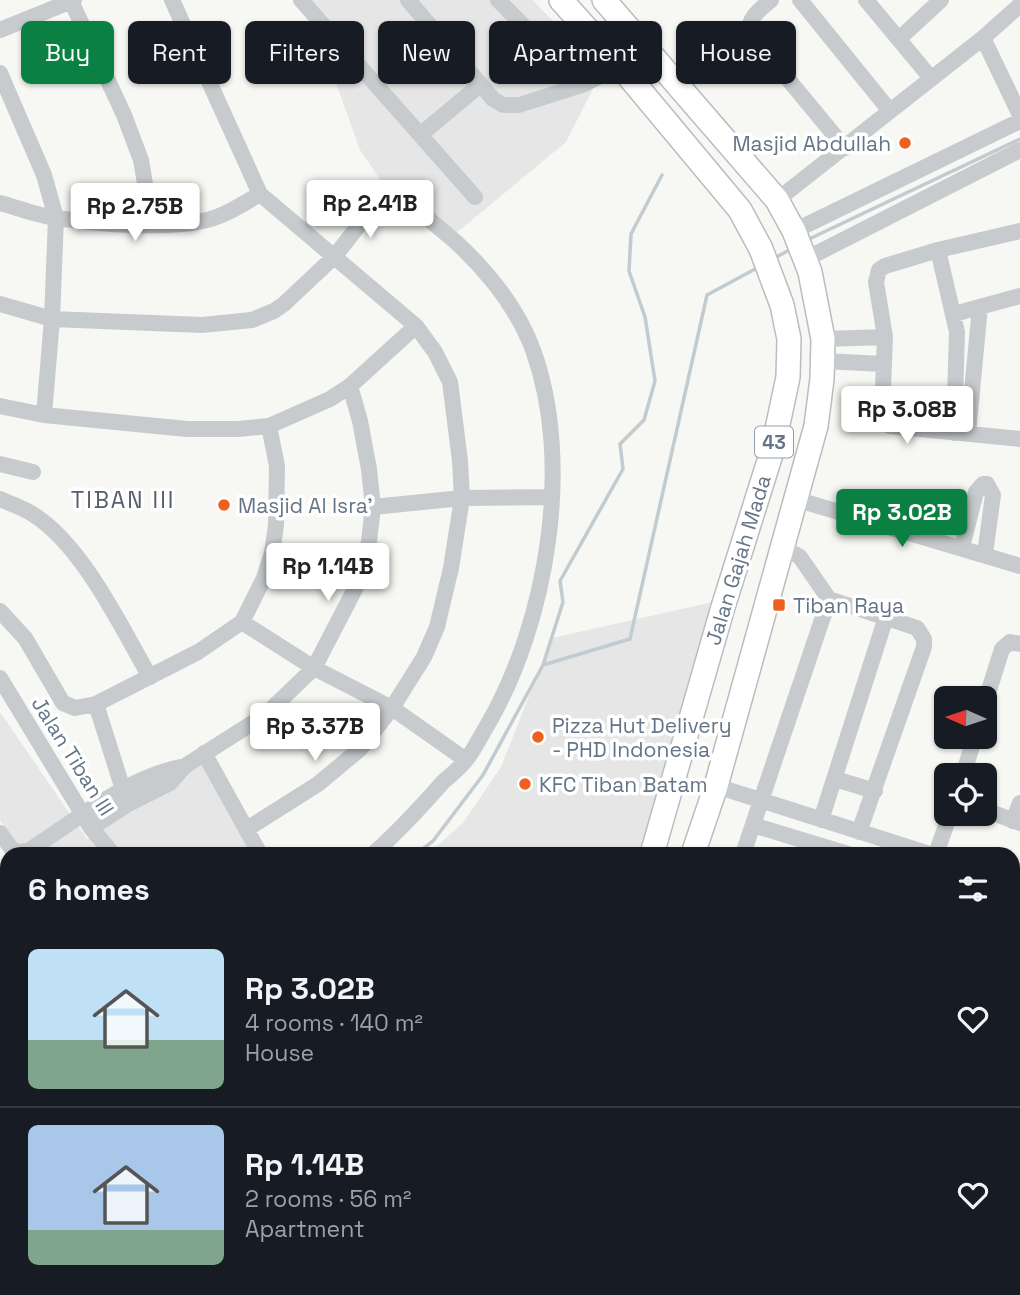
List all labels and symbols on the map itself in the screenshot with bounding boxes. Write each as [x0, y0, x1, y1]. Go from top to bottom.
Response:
place label: Masjid Abdullah [732, 130, 891, 157]
marker: Masjid Abdullah [897, 135, 913, 151]
pin: Rp 2.41B [298, 180, 442, 240]
pin: Rp 2.75B [63, 184, 207, 243]
pin: Rp 3.08B [835, 386, 979, 446]
road number: 43 [755, 426, 793, 458]
street label: Jalan Gajah Mada [699, 472, 777, 648]
district label: TIBAN III [71, 485, 175, 515]
pin: Rp 3.02B [830, 490, 974, 549]
place label: Masjid Al Isra' [238, 492, 373, 519]
marker: Masjid Al Isra' [216, 497, 232, 513]
pin: Rp 1.14B [256, 544, 400, 603]
place label: Tiban Raya [793, 592, 904, 619]
marker: Tiban Raya [771, 597, 787, 613]
north arrow [934, 686, 998, 749]
street label: Jalan Tiban III [26, 691, 120, 821]
pin: Rp 3.37B [243, 704, 387, 763]
place label: Pizza Hut Delivery - PHD Indonesia [552, 712, 731, 763]
marker: Pizza Hut Delivery - PHD Indonesia [530, 729, 546, 745]
place label: KFC Tiban Batam [539, 771, 708, 798]
marker: KFC Tiban Batam [517, 776, 533, 792]

